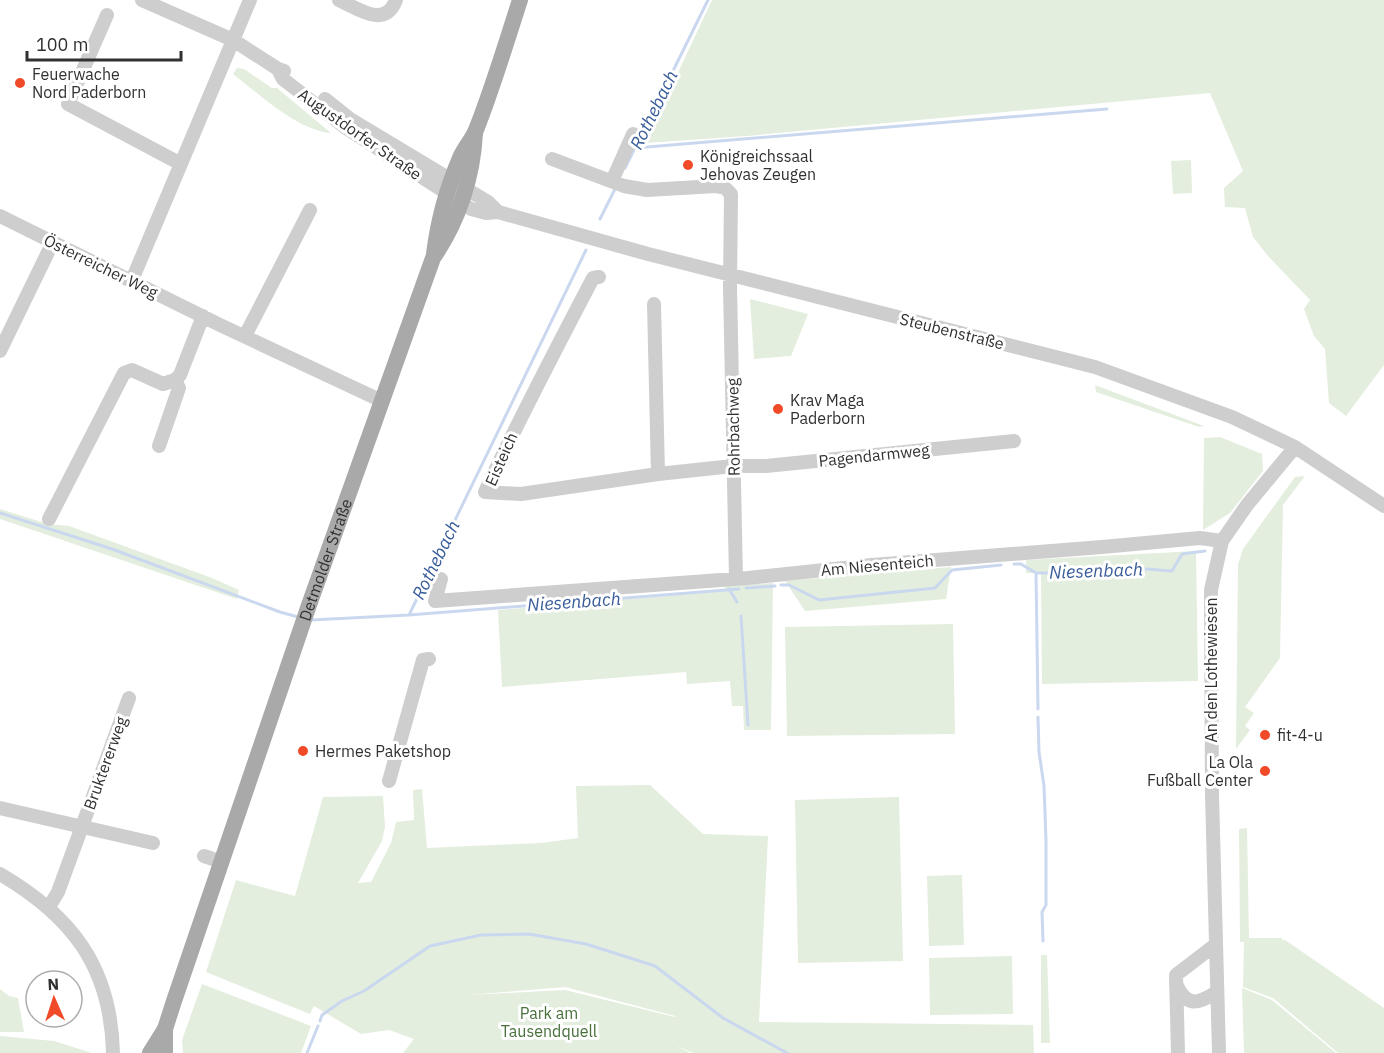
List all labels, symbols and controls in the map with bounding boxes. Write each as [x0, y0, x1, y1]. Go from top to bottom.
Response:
scale bar [27, 24, 182, 62]
text: 100 m [36, 33, 88, 56]
place label: Feuerwache Nord Paderborn [32, 64, 146, 102]
water label: Rothebach [624, 66, 683, 153]
marker: Feuerwache Nord Paderborn [13, 76, 27, 90]
street label: Augustdorfer Straße [294, 84, 426, 184]
place label: Königreichssaal Jehovas Zeugen [700, 146, 816, 184]
marker: Königreichssaal Jehovas Zeugen [681, 158, 695, 172]
street label: Österreicher Weg [41, 230, 162, 303]
street label: Steubenstraße [898, 308, 1006, 354]
street label: Rohrbachweg [722, 377, 744, 476]
place label: Krav Maga Paderborn [790, 390, 865, 428]
marker: Krav Maga Paderborn [771, 402, 785, 416]
street label: Eisteich [480, 429, 522, 489]
street label: Pagendarmweg [818, 439, 931, 471]
street label: Detmolder Straße [294, 496, 356, 623]
water label: Rothebach [406, 516, 465, 603]
street label: Am Niesenteich [820, 550, 934, 580]
water label: Niesenbach [1049, 557, 1143, 584]
water label: Niesenbach [526, 587, 622, 616]
street label: An den Lothewiesen [1201, 597, 1221, 743]
street label: Bruktererweg [79, 713, 131, 812]
place label: fit-4-u [1277, 725, 1323, 745]
marker: fit-4-u [1258, 728, 1272, 742]
place label: Hermes Paketshop [315, 741, 451, 761]
marker: Hermes Paketshop [296, 744, 310, 758]
place label: La Ola Fußball Center [1147, 752, 1253, 790]
marker: La Ola Fußball Center [1258, 764, 1272, 778]
north arrow [24, 969, 84, 1029]
text: N [47, 974, 60, 994]
park label: Park am Tausendquell [501, 1003, 597, 1041]

